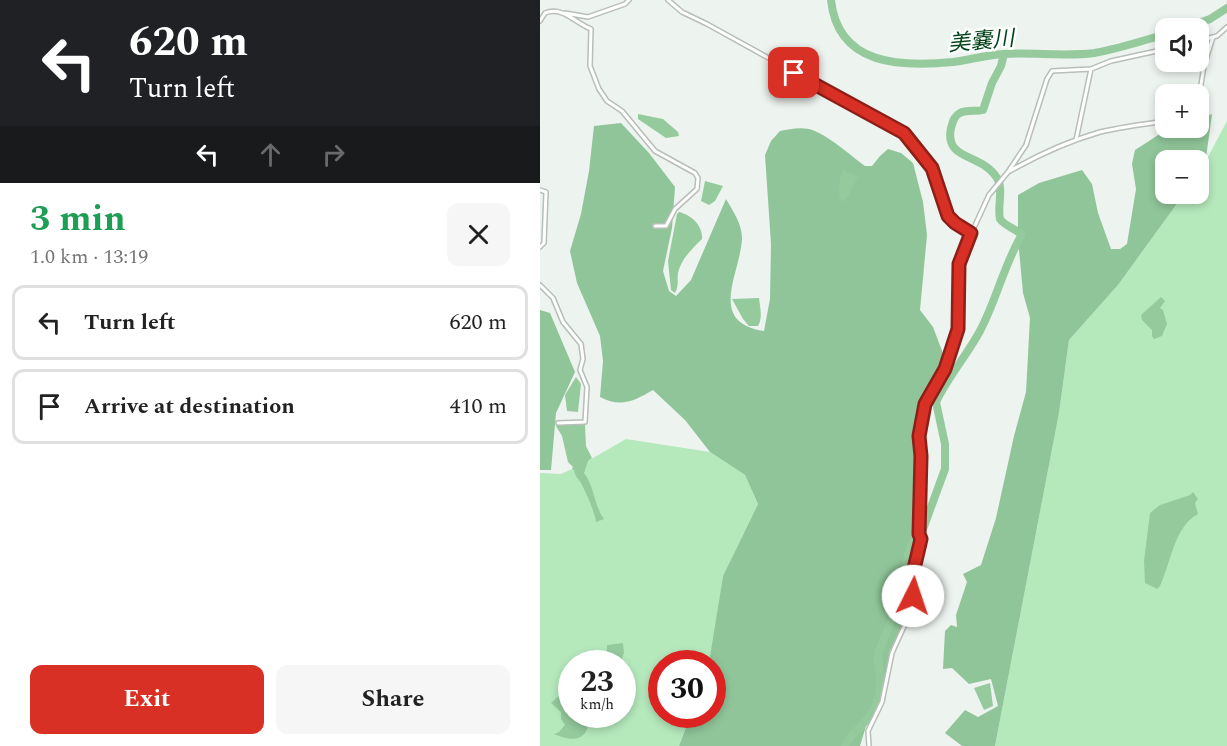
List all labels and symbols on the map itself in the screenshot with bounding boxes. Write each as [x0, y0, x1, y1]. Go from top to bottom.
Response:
water label: 美嚢川 [947, 22, 1017, 61]
pin [768, 47, 819, 98]
position arrow [881, 564, 945, 628]
speed limit sign: 30 [648, 650, 726, 728]

